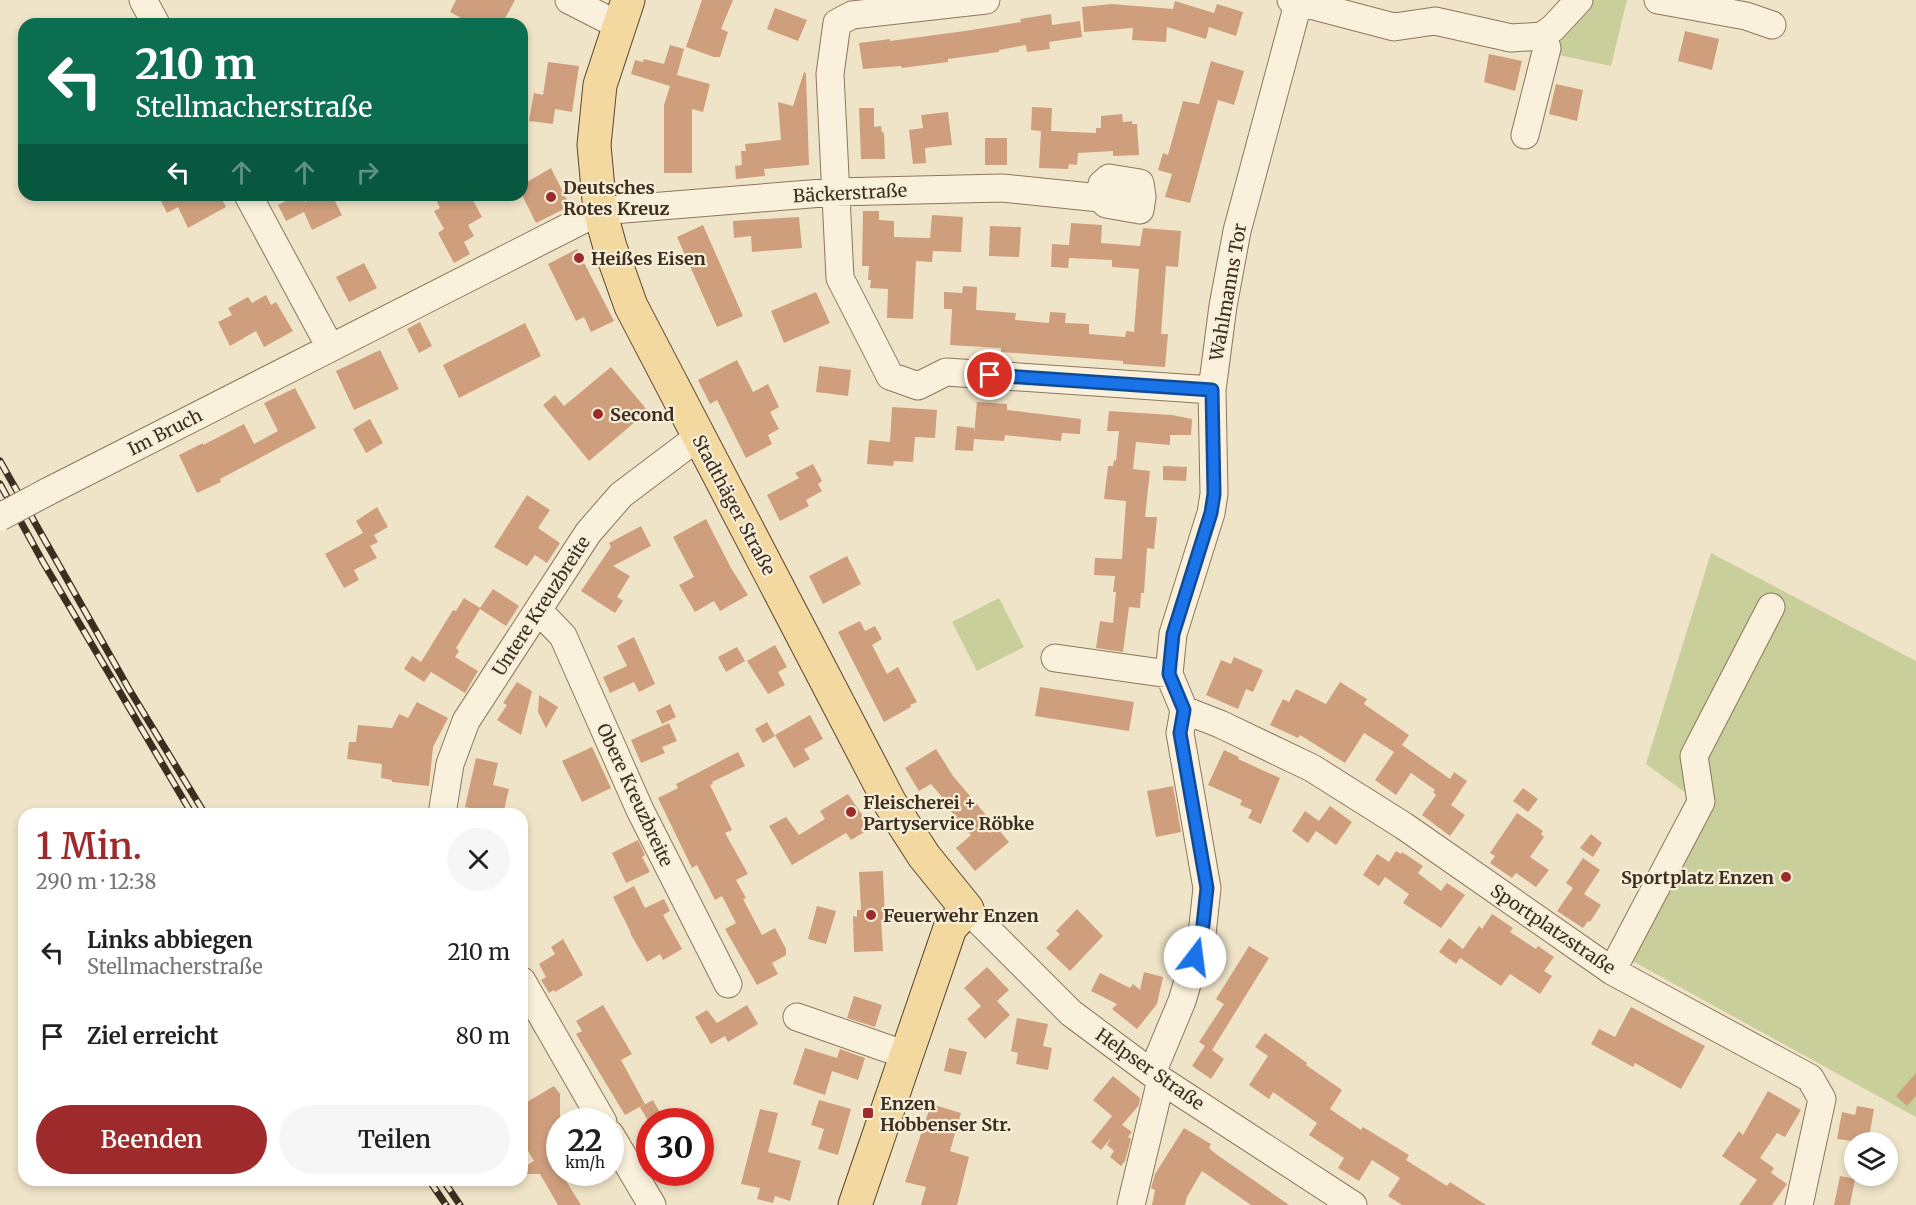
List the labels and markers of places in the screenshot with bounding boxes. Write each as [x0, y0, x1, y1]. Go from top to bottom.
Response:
place label: Deutsches Rotes Kreuz [563, 176, 670, 220]
marker: Deutsches Rotes Kreuz [544, 190, 558, 204]
place label: Heißes Eisen [591, 247, 706, 270]
marker: Heißes Eisen [572, 251, 586, 265]
pin [964, 349, 1015, 400]
place label: Second [610, 403, 674, 426]
marker: Second [591, 407, 605, 421]
place label: Fleischerei + Partyservice Röbke [863, 791, 1034, 835]
marker: Fleischerei + Partyservice Röbke [844, 805, 858, 819]
place label: Sportplatz Enzen [1621, 866, 1774, 889]
marker: Sportplatz Enzen [1779, 870, 1793, 884]
place label: Feuerwehr Enzen [883, 904, 1039, 927]
marker: Feuerwehr Enzen [864, 908, 878, 922]
place label: Enzen Hobbenser Str. [880, 1092, 1011, 1136]
marker: Enzen Hobbenser Str. [861, 1106, 875, 1120]

